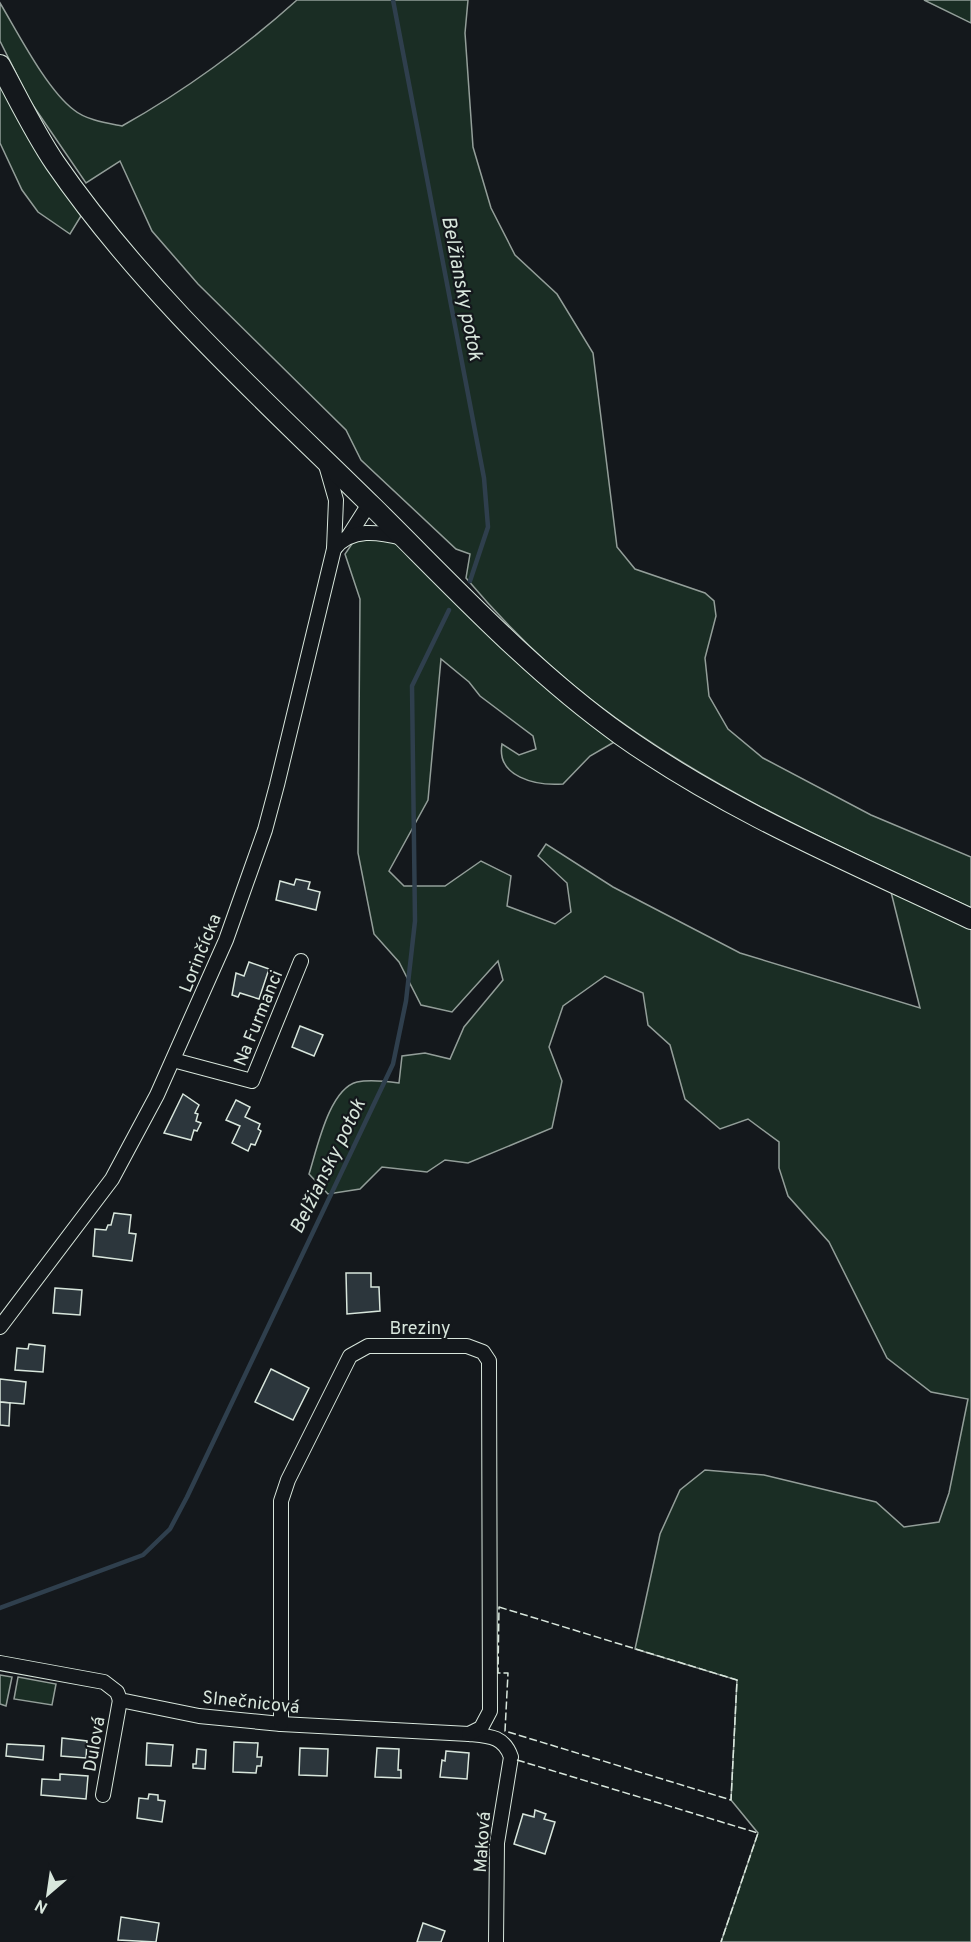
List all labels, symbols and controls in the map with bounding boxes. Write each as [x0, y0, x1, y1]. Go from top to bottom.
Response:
water label: Belžiansky potok [434, 214, 488, 364]
street label: Lorinčícka [175, 911, 228, 996]
street label: Na Furmanci [230, 967, 289, 1070]
water label: Belžiansky potok [285, 1094, 373, 1239]
street label: Breziny [389, 1318, 451, 1341]
street label: Slnečnicová [201, 1687, 301, 1720]
street label: Dulová [79, 1715, 112, 1774]
street label: Maková [470, 1811, 497, 1873]
north arrow [18, 1864, 78, 1924]
text: N [32, 1894, 52, 1917]

